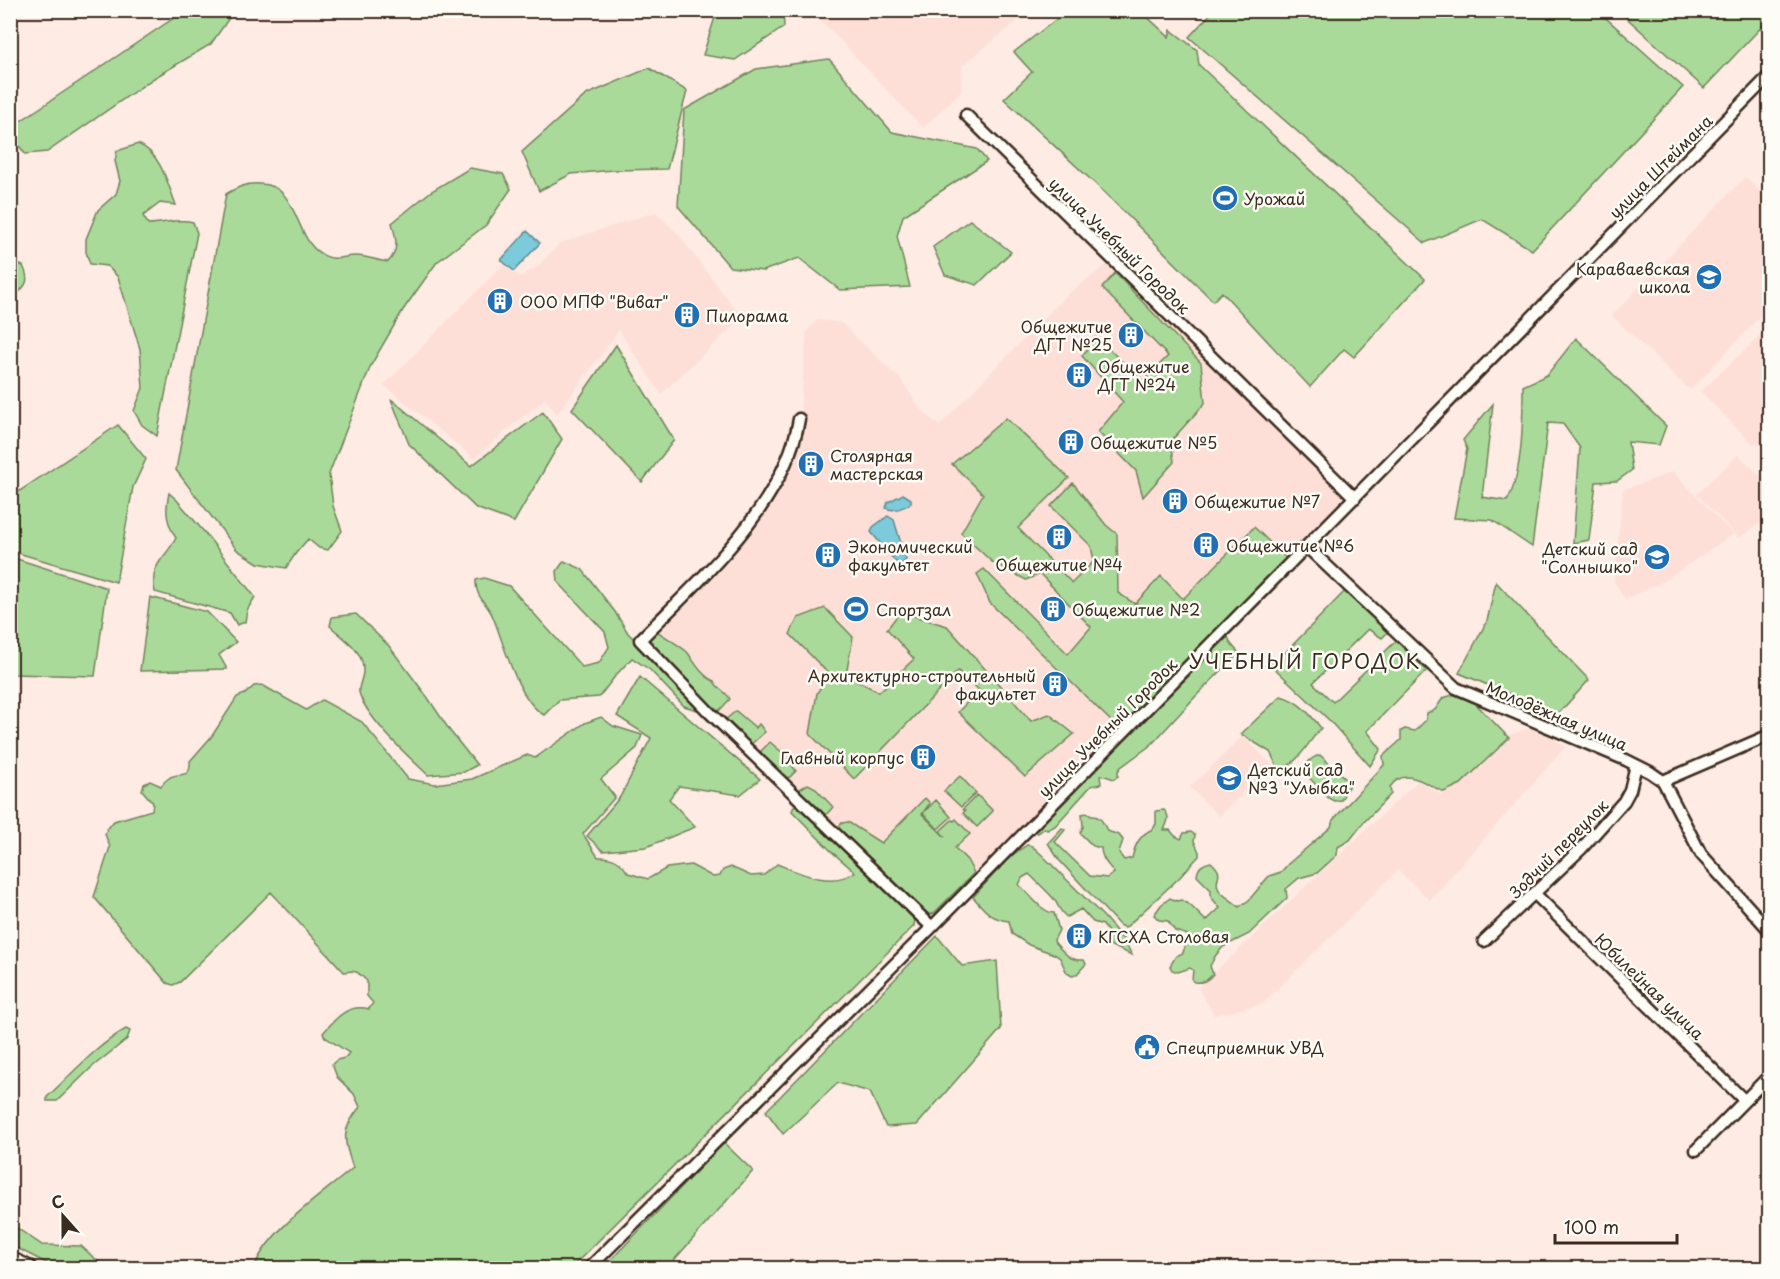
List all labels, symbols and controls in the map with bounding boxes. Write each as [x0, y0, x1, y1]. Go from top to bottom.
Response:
street label: улица Штеймана [1603, 109, 1717, 223]
street label: улица Учебный Городок [1044, 171, 1196, 319]
sports icon: Урожай [1210, 183, 1240, 213]
place label: Урожай [1244, 186, 1305, 210]
place label: Караваевская школа [1576, 256, 1690, 298]
school or university icon: Караваевская школа [1694, 262, 1724, 292]
building icon: ООО МПФ "Виват" [485, 286, 515, 316]
place label: ООО МПФ "Виват" [520, 289, 669, 313]
building icon: Пилорама [672, 300, 702, 330]
place label: Пилорама [706, 303, 788, 327]
place label: Общежитие ДГТ №25 [1021, 314, 1112, 356]
building icon: Общежитие ДГТ №25 [1116, 320, 1146, 350]
place label: Общежитие ДГТ №24 [1097, 354, 1189, 396]
building icon: Общежитие ДГТ №24 [1064, 360, 1094, 390]
building icon: Общежитие №5 [1056, 427, 1086, 457]
place label: Общежитие №5 [1090, 430, 1217, 454]
place label: Столярная мастерская [830, 443, 923, 485]
building icon: Столярная мастерская [796, 449, 826, 479]
building icon: Общежитие №7 [1160, 486, 1190, 516]
place label: Общежитие №7 [1194, 489, 1320, 513]
building icon: Общежитие №4 [1044, 522, 1074, 552]
building icon: Общежитие №6 [1191, 530, 1221, 560]
place label: Общежитие №6 [1226, 533, 1354, 557]
place label: Экономический факультет [848, 534, 973, 576]
place label: Детский сад "Солнышко" [1541, 536, 1638, 578]
building icon: Экономический факультет [813, 540, 843, 570]
school or university icon: Детский сад "Солнышко" [1642, 542, 1672, 572]
place label: Общежитие №4 [995, 552, 1123, 576]
sports icon: Спортзал [841, 594, 871, 624]
building icon: Общежитие №2 [1038, 594, 1068, 624]
place label: Спортзал [876, 597, 951, 621]
place label: Общежитие №2 [1072, 597, 1200, 621]
district label: УЧЕБНЫЙ ГОРОДОК [1189, 646, 1421, 676]
street label: улица Учебный Городок [1032, 652, 1182, 802]
place label: Архитектурно-строительный факультет [808, 663, 1036, 705]
building icon: Архитектурно-строительный факультет [1040, 669, 1070, 699]
street label: Молодёжная улица [1482, 674, 1632, 756]
building icon: Главный корпус [908, 742, 938, 772]
place label: Главный корпус [780, 745, 904, 769]
place label: Детский сад №3 "Улыбка" [1247, 757, 1355, 799]
school or university icon: Детский сад №3 "Улыбка" [1214, 763, 1244, 793]
street label: Зодчий переулок [1502, 793, 1613, 904]
building icon: КГСХА Столовая [1064, 921, 1094, 951]
place label: КГСХА Столовая [1098, 924, 1229, 948]
street label: Юбилейная улица [1590, 927, 1710, 1045]
public building icon: Спецприемник УВД [1132, 1032, 1162, 1062]
place label: Спецприемник УВД [1166, 1035, 1325, 1059]
north arrow [33, 1186, 93, 1246]
text: С [47, 1188, 67, 1214]
scale bar [1555, 1207, 1676, 1245]
text: 100 m [1564, 1213, 1619, 1240]

